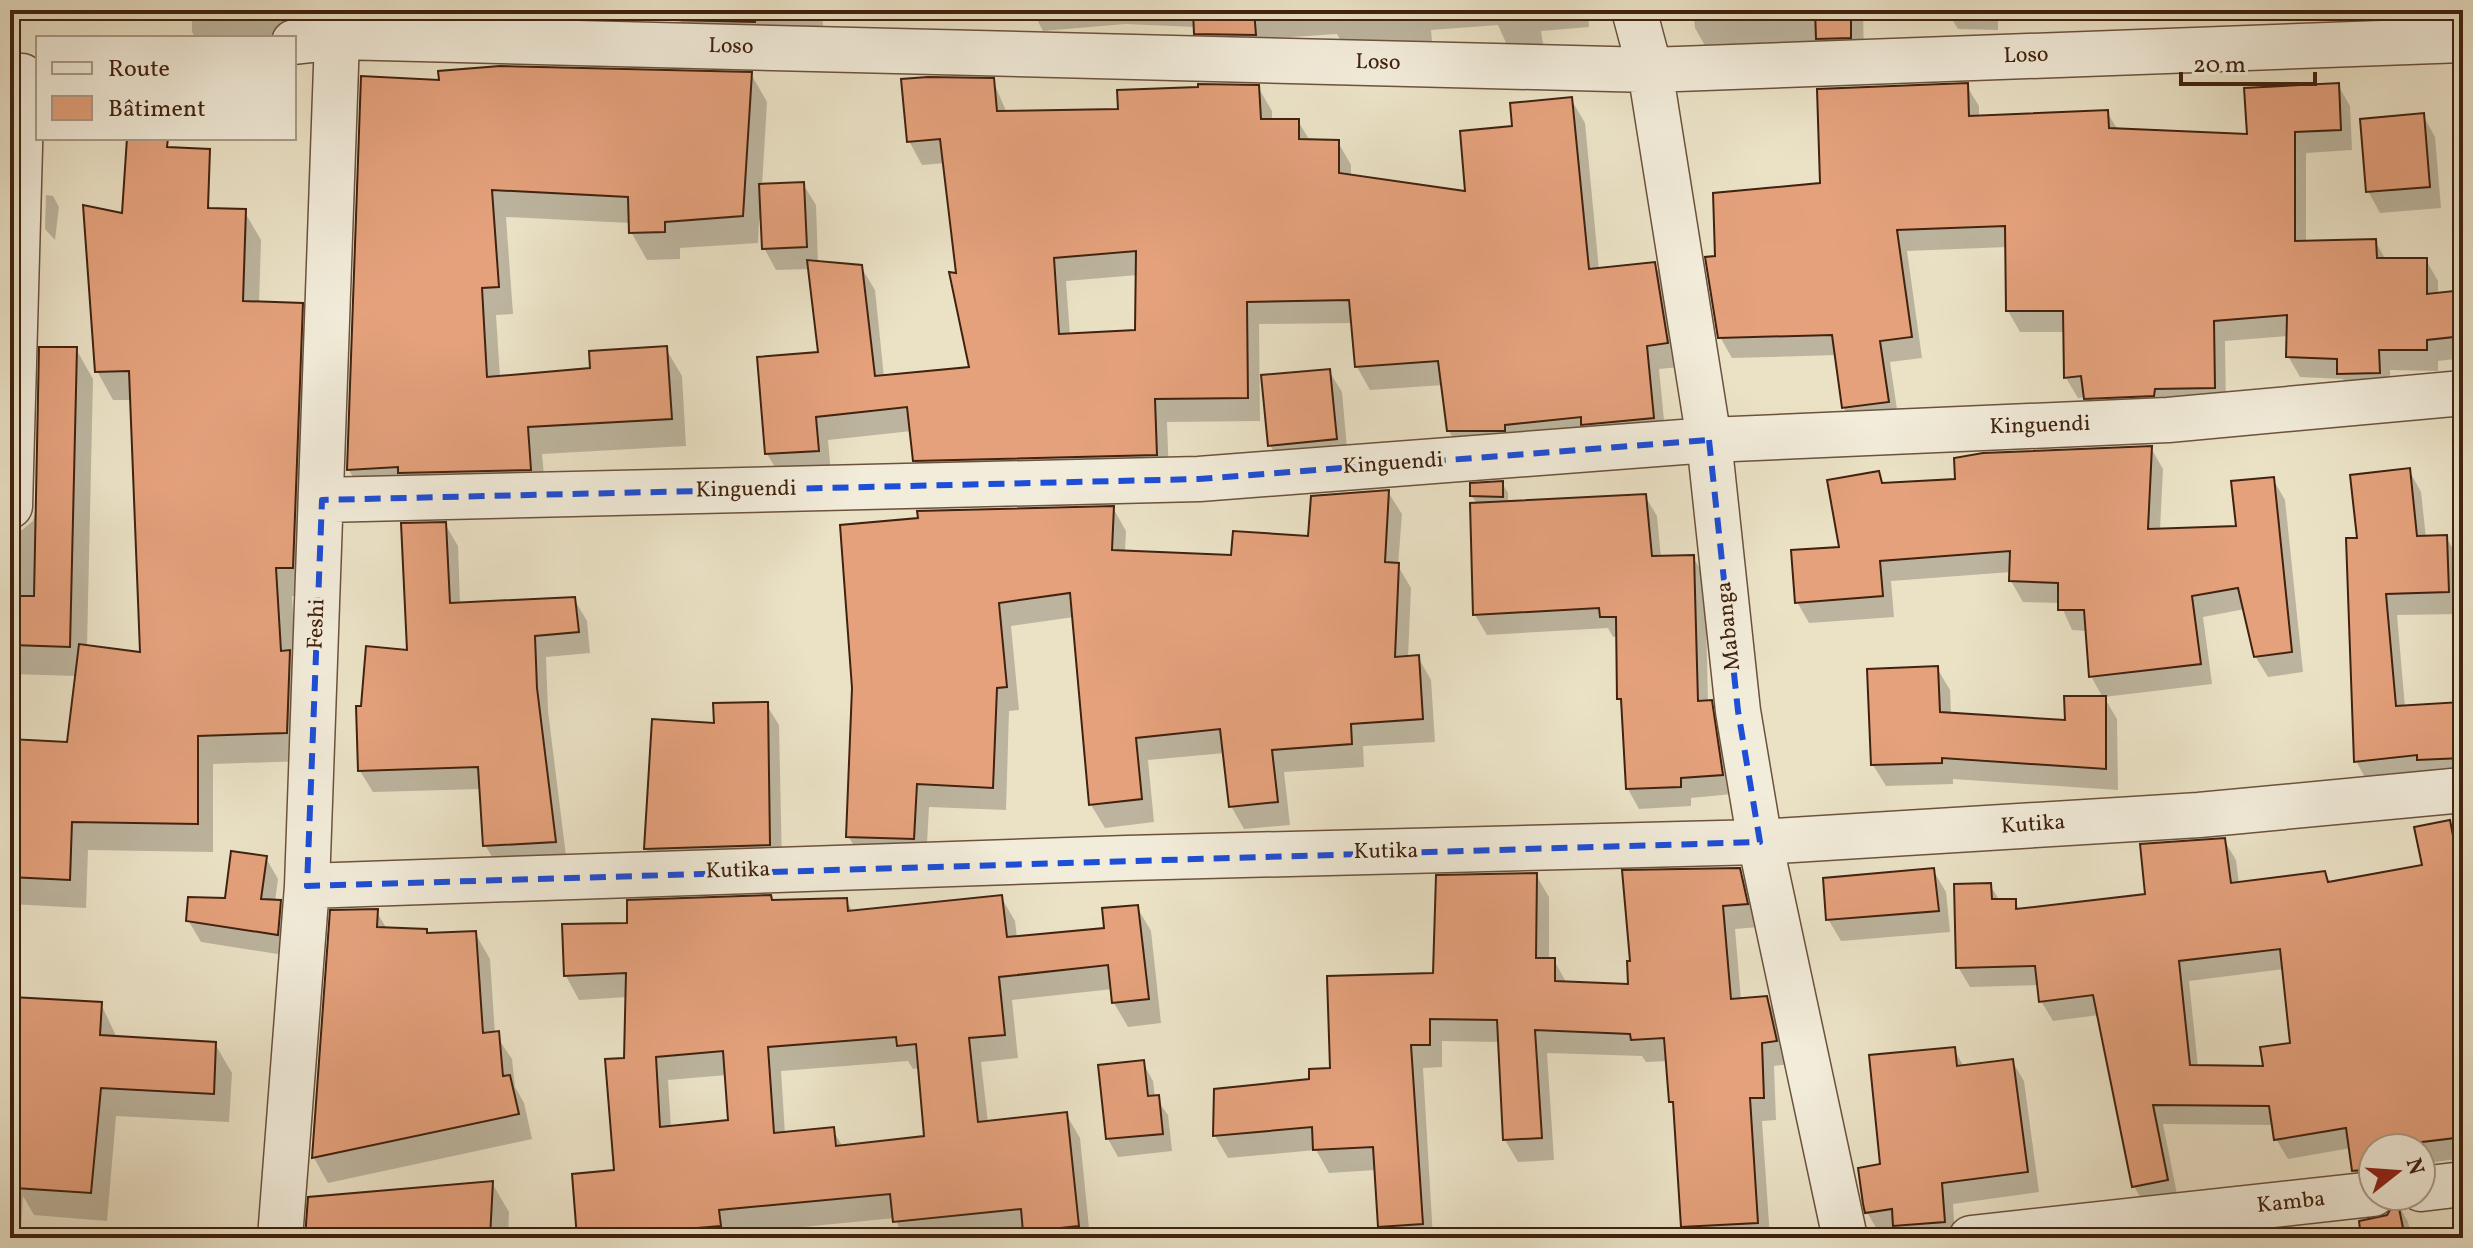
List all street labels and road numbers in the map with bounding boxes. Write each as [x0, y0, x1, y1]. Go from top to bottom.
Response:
street label: Loso [708, 31, 754, 63]
street label: Loso [2003, 40, 2049, 72]
street label: Loso [1355, 47, 1401, 79]
street label: Kinguendi [1989, 409, 2091, 443]
street label: Kinguendi [1342, 445, 1444, 483]
street label: Kinguendi [695, 474, 797, 506]
street label: Mabanga [1709, 580, 1749, 672]
street label: Feshi [301, 598, 333, 650]
street label: Kutika [2000, 807, 2066, 843]
street label: Kutika [1353, 836, 1419, 868]
street label: Kutika [705, 854, 771, 888]
street label: Kamba [2255, 1184, 2327, 1222]

